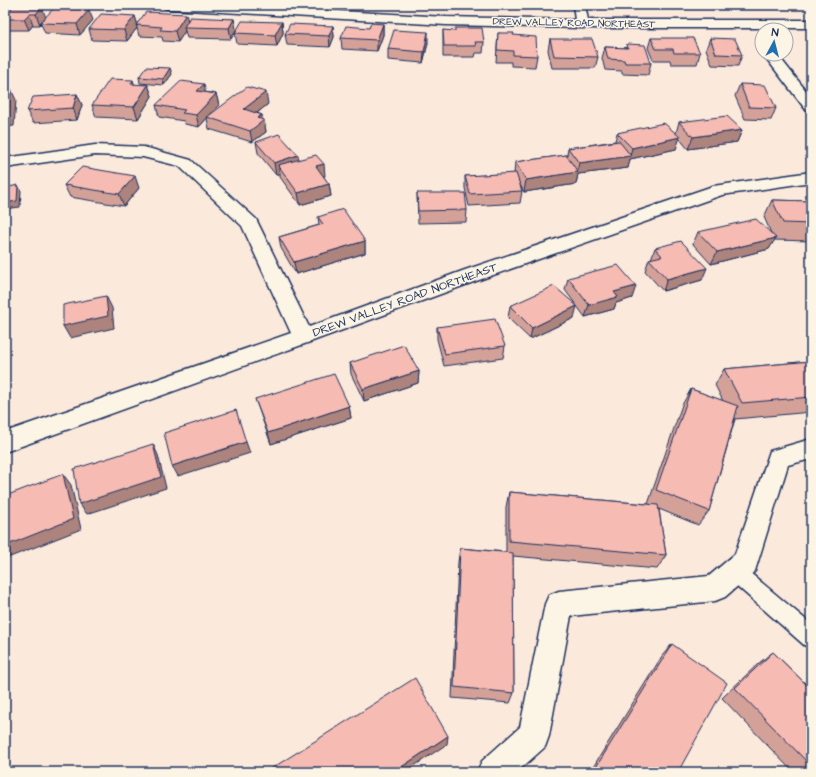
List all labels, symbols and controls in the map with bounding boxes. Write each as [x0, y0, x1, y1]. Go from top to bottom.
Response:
street label: DREW VALLEY ROAD NORTHEAST [492, 15, 656, 31]
north arrow [754, 22, 794, 62]
text: N [771, 25, 780, 40]
street label: DREW VALLEY ROAD NORTHEAST [310, 258, 500, 341]

